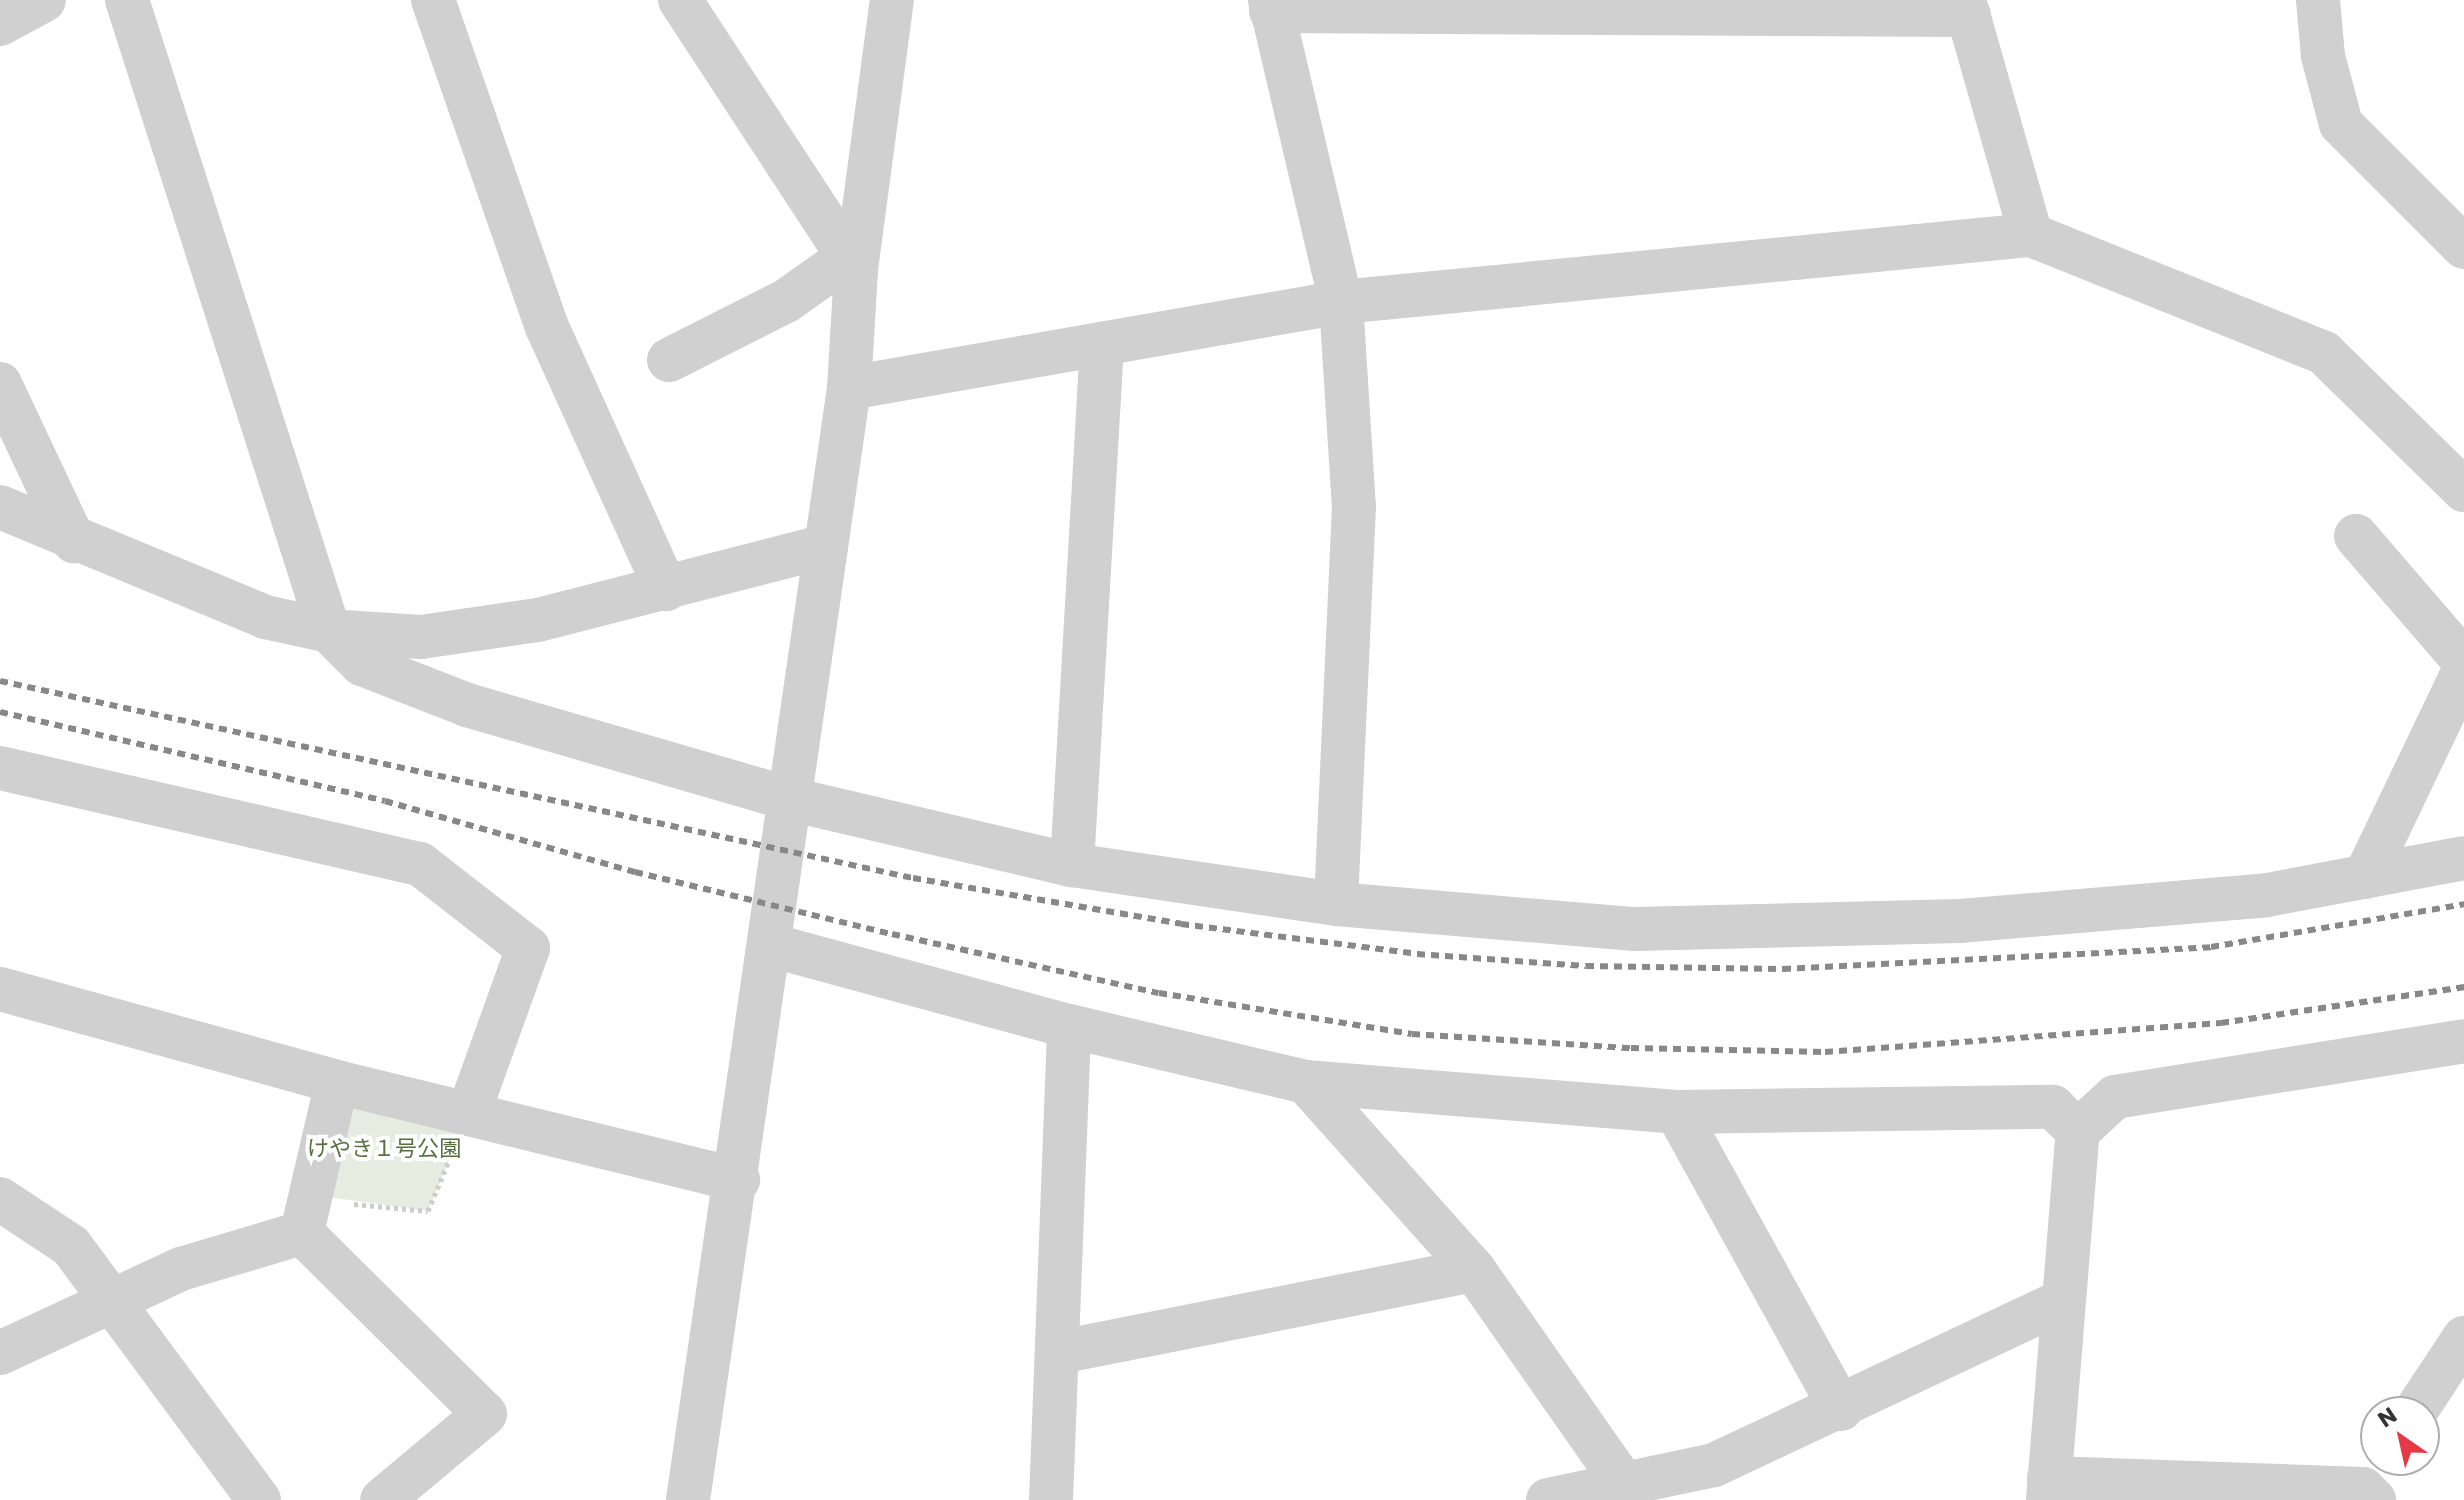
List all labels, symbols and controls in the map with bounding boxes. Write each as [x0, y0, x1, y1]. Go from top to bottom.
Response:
park label: けやき１号公園 [307, 1136, 461, 1162]
north arrow [2360, 1396, 2440, 1476]
text: N [2372, 1400, 2403, 1435]

